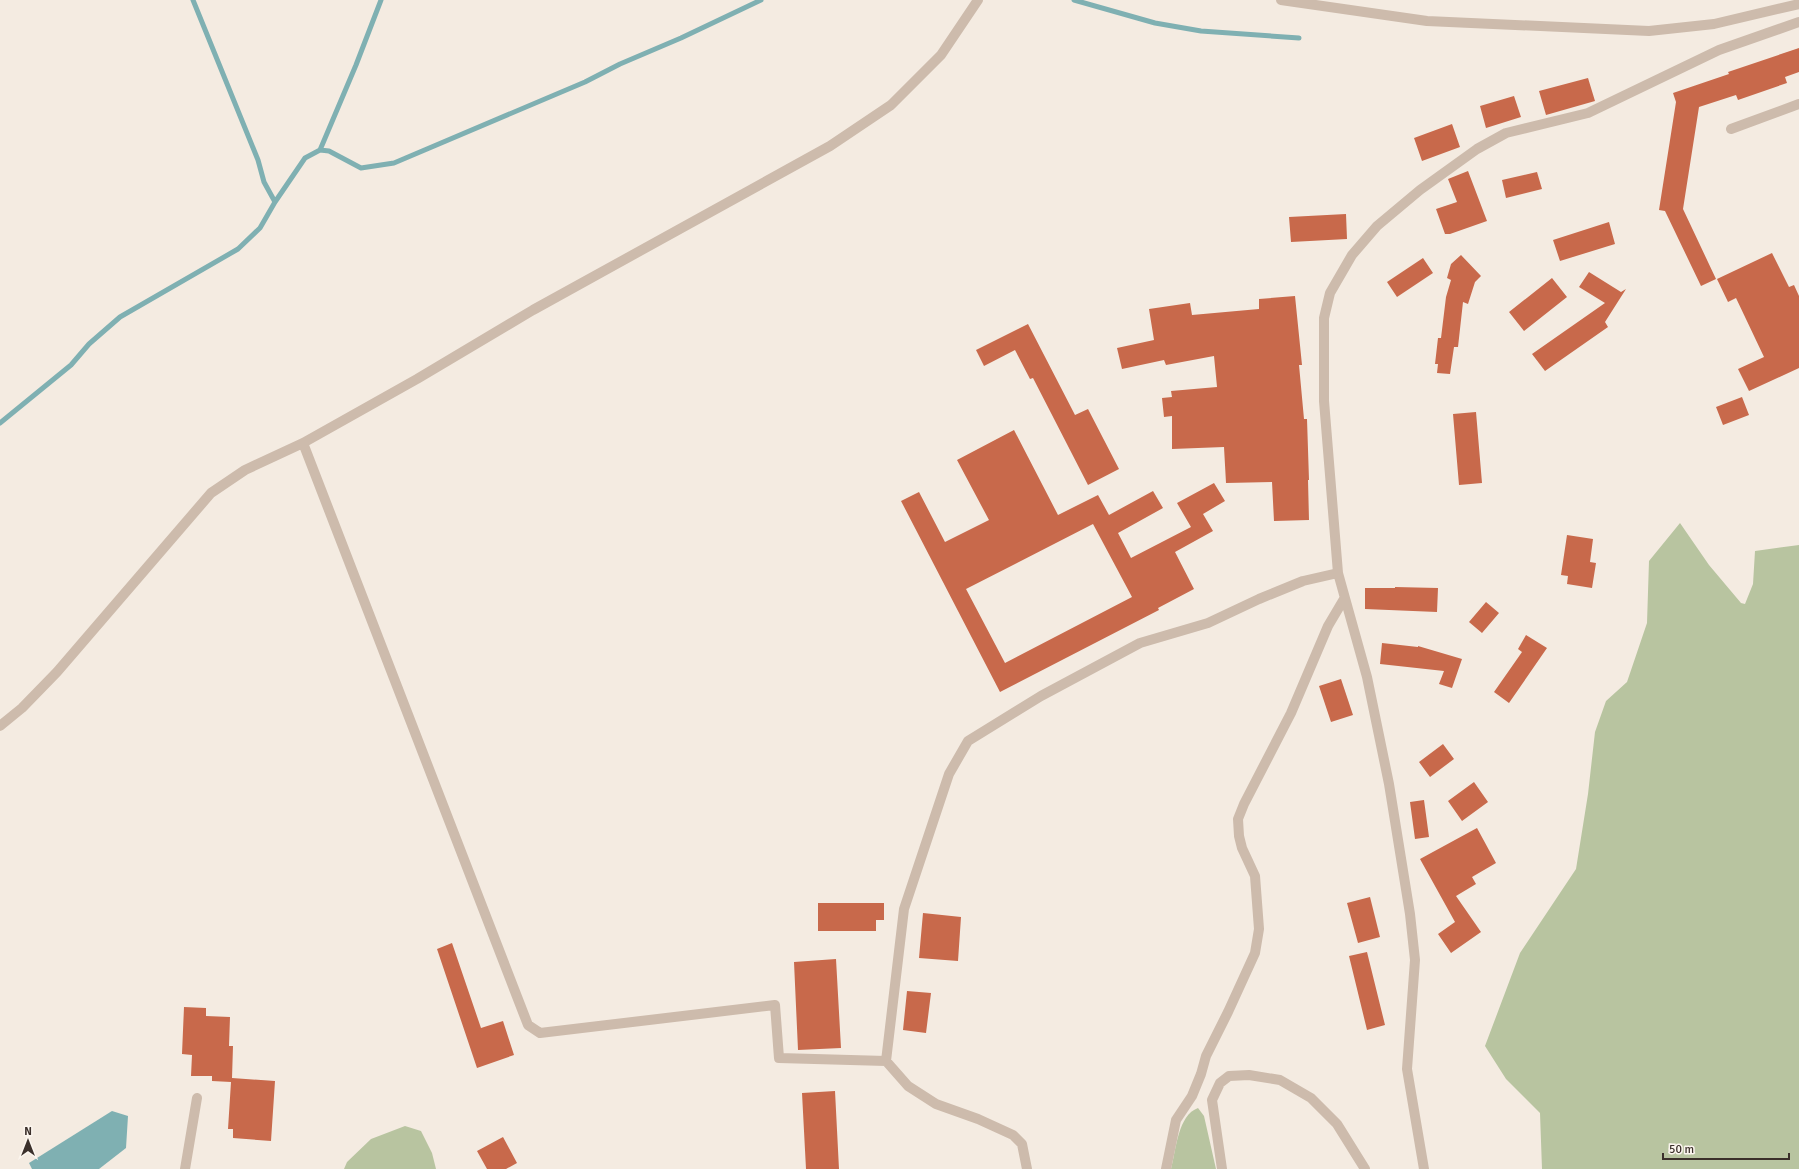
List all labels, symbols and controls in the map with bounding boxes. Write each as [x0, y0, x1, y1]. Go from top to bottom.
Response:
north arrow [8, 1121, 48, 1161]
text: N [24, 1125, 32, 1138]
scale bar [1663, 1135, 1789, 1161]
text: 50 m [1669, 1142, 1694, 1157]

